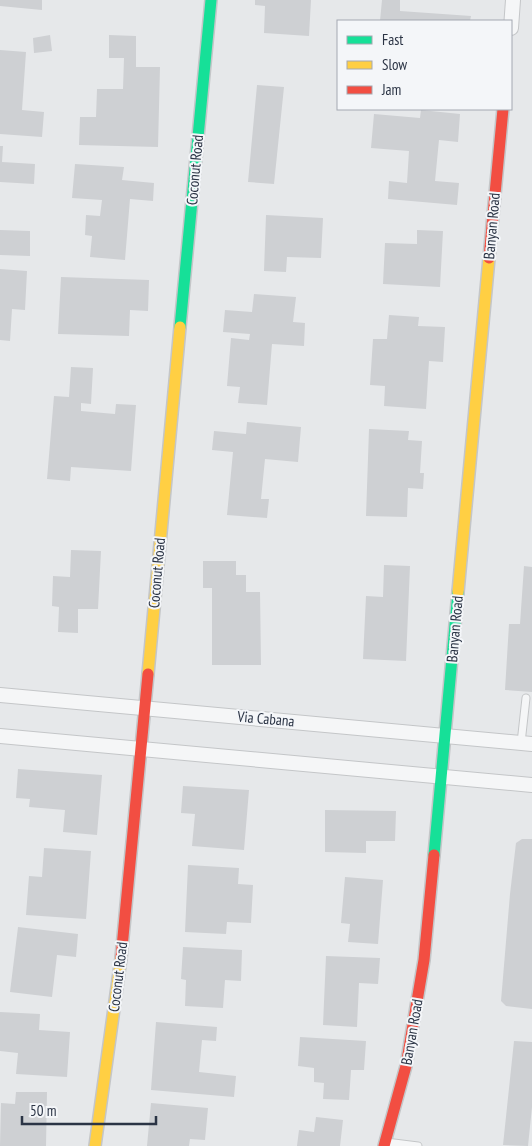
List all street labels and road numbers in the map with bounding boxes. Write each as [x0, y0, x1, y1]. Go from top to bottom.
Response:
street label: Coconut Road [182, 134, 207, 206]
street label: Banyan Road [479, 192, 504, 260]
street label: Coconut Road [144, 537, 169, 609]
street label: Banyan Road [442, 595, 467, 663]
street label: Via Cabana [236, 706, 295, 730]
street label: Coconut Road [104, 941, 131, 1013]
street label: Banyan Road [396, 997, 427, 1066]

